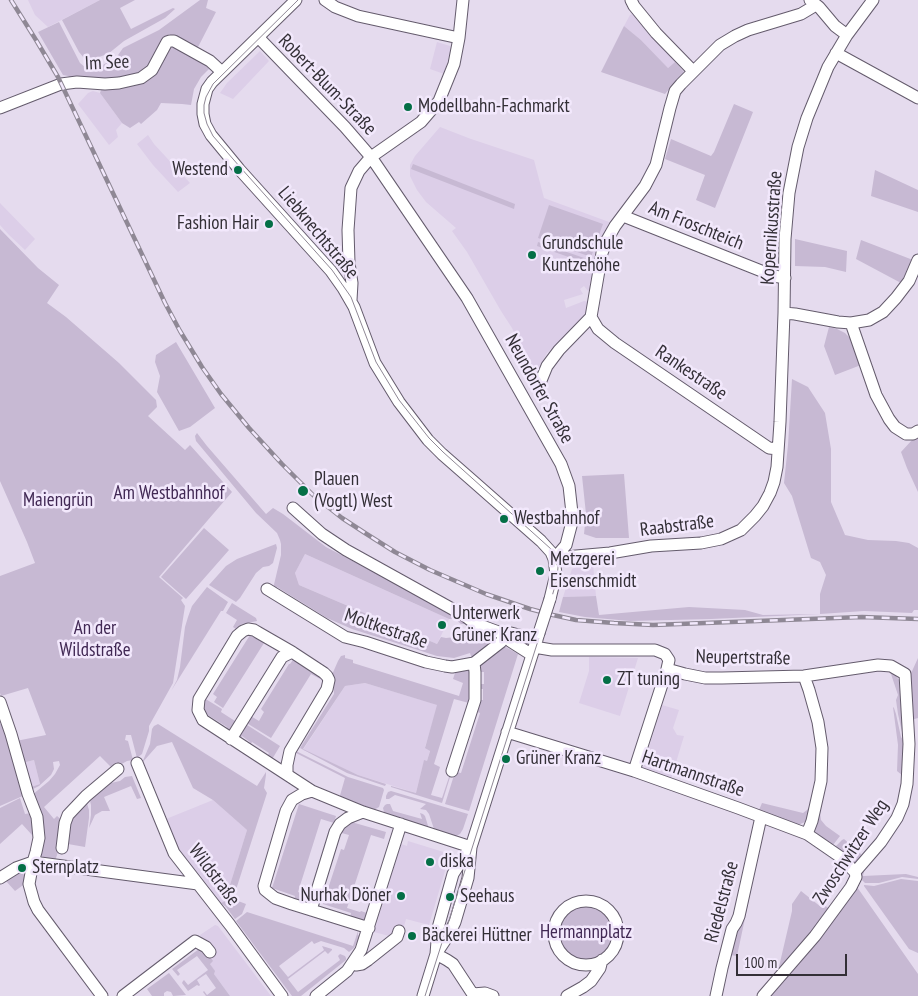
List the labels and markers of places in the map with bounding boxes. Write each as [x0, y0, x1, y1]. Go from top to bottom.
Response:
place label: Modellbahn-Fachmarkt [418, 96, 570, 118]
marker: Modellbahn-Fachmarkt [402, 101, 414, 113]
place label: Westend [172, 159, 228, 181]
marker: Westend [232, 164, 244, 176]
place label: Fashion Hair [177, 213, 259, 235]
marker: Fashion Hair [263, 218, 275, 230]
place label: Grundschule Kuntzehöhe [542, 233, 623, 277]
marker: Grundschule Kuntzehöhe [526, 249, 538, 261]
place label: Plauen (Vogtl) West [314, 469, 392, 513]
marker: Plauen (Vogtl) West [296, 484, 310, 498]
place label: Westbahnhof [514, 508, 599, 530]
marker: Westbahnhof [498, 513, 510, 525]
place label: Metzgerei Eisenschmidt [550, 549, 636, 593]
marker: Metzgerei Eisenschmidt [534, 565, 546, 577]
place label: Unterwerk Grüner Kranz [452, 603, 537, 647]
marker: Unterwerk Grüner Kranz [436, 619, 448, 631]
place label: ZT tuning [617, 669, 680, 691]
marker: ZT tuning [601, 674, 613, 686]
place label: Grüner Kranz [516, 748, 601, 770]
marker: Grüner Kranz [500, 753, 512, 765]
place label: diska [440, 851, 474, 873]
marker: diska [424, 856, 436, 868]
place label: Sternplatz [32, 857, 99, 879]
marker: Sternplatz [16, 862, 28, 874]
place label: Nurhak Döner [300, 885, 391, 907]
place label: Seehaus [460, 886, 514, 908]
marker: Nurhak Döner [395, 890, 407, 902]
marker: Seehaus [444, 891, 456, 903]
place label: Bäckerei Hüttner [422, 925, 532, 947]
marker: Bäckerei Hüttner [406, 930, 418, 942]

